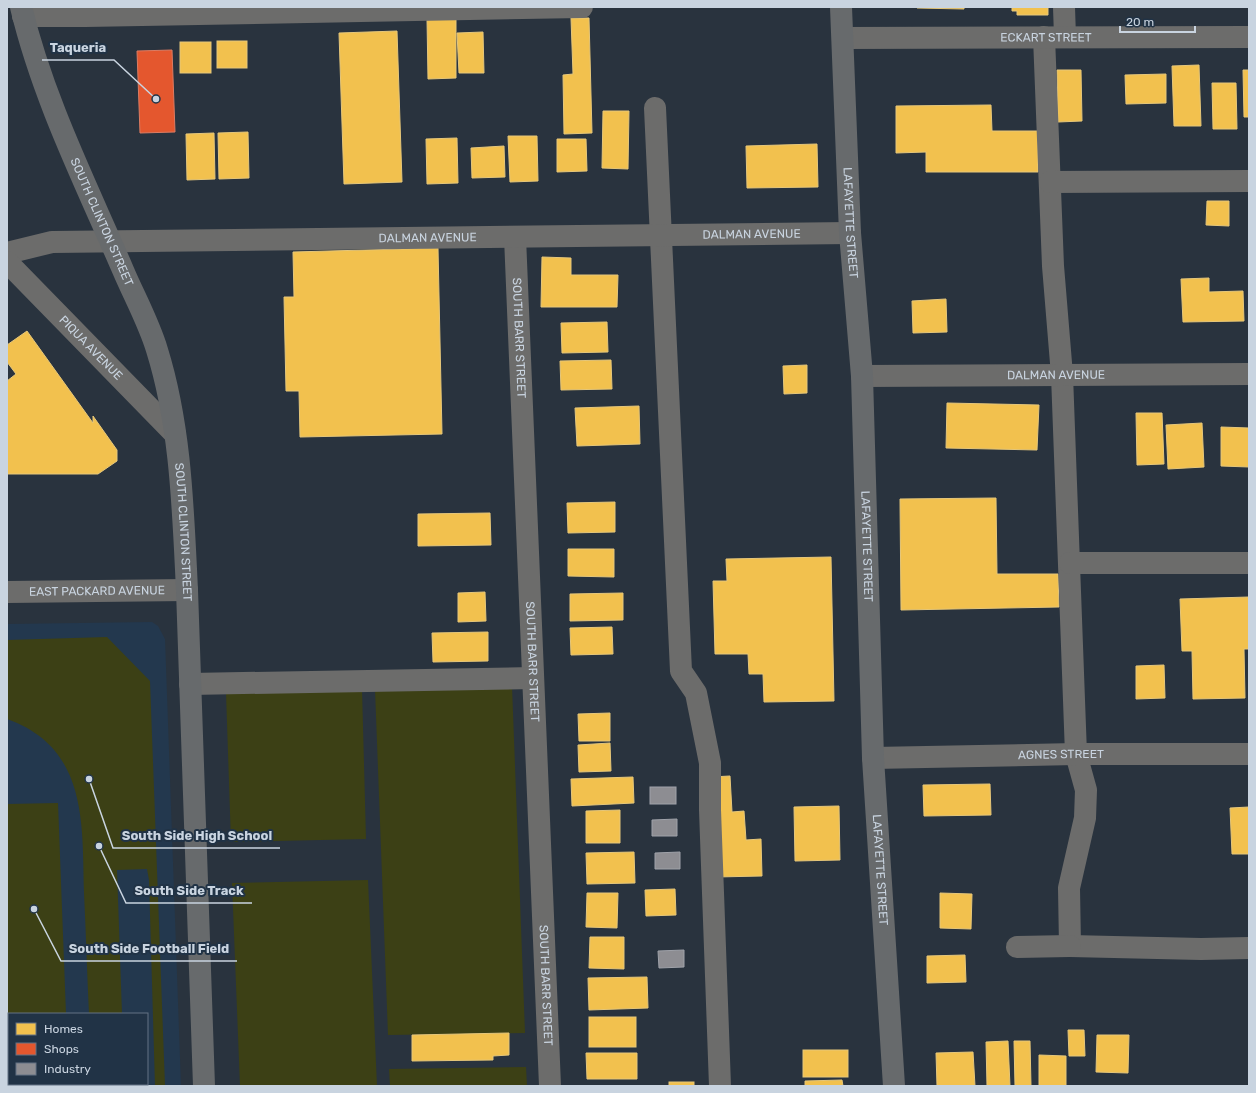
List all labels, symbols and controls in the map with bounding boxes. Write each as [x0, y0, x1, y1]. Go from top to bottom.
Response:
scale bar [1120, 8, 1195, 34]
text: 20 m [1126, 15, 1154, 29]
street label: ECKART STREET [1000, 30, 1092, 45]
callout: Taqueria [42, 35, 114, 60]
text: Taqueria [50, 40, 106, 55]
street label: SOUTH CLINTON STREET [67, 156, 136, 288]
street label: LAFAYETTE STREET [840, 167, 861, 279]
street label: DALMAN AVENUE [702, 227, 801, 242]
street label: DALMAN AVENUE [378, 230, 477, 245]
street label: SOUTH BARR STREET [510, 277, 529, 399]
street label: PIQUA AVENUE [56, 313, 125, 383]
street label: DALMAN AVENUE [1007, 368, 1105, 382]
street label: SOUTH CLINTON STREET [172, 462, 194, 602]
street label: LAFAYETTE STREET [858, 490, 876, 602]
street label: EAST PACKARD AVENUE [29, 583, 165, 599]
street label: SOUTH BARR STREET [523, 601, 542, 722]
street label: AGNES STREET [1018, 747, 1104, 762]
street label: LAFAYETTE STREET [870, 814, 891, 926]
callout: South Side High School [113, 823, 280, 848]
text: South Side High School [122, 828, 272, 843]
callout: South Side Track [126, 878, 252, 903]
text: South Side Track [134, 883, 244, 898]
street label: SOUTH BARR STREET [536, 925, 555, 1046]
callout: South Side Football Field [61, 936, 237, 961]
text: South Side Football Field [69, 941, 229, 956]
legend [8, 1013, 148, 1085]
text: Homes [44, 1022, 83, 1036]
text: Shops [44, 1042, 79, 1056]
text: Industry [44, 1062, 91, 1076]

